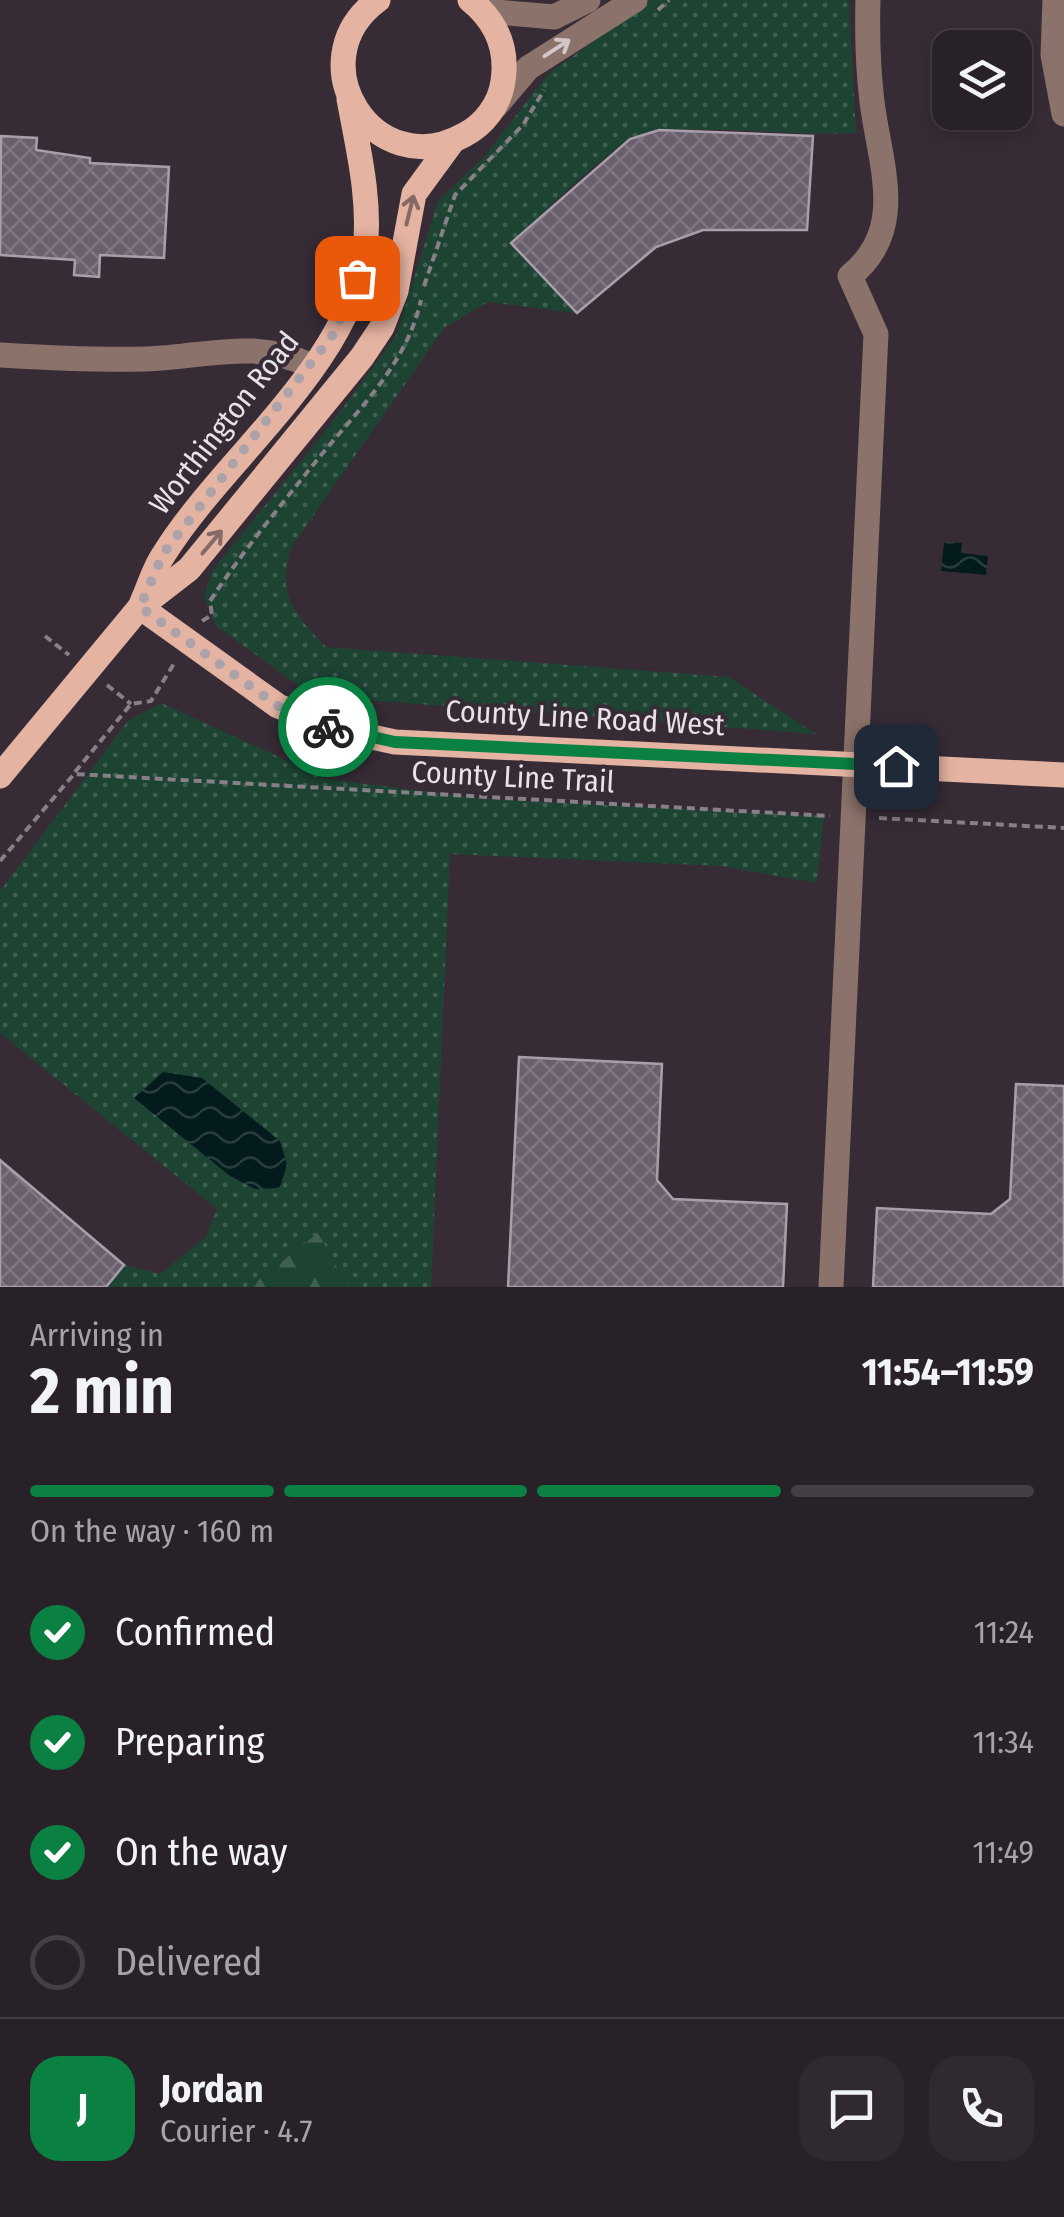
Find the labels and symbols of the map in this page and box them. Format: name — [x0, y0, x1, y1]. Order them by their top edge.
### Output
one-way arrow — [543, 38, 571, 59]
one-way arrow — [402, 195, 420, 227]
pin — [315, 236, 400, 321]
street label: Worthington Road — [142, 325, 306, 521]
one-way arrow — [200, 530, 223, 555]
courier — [278, 677, 378, 777]
street label: County Line Road West — [445, 693, 726, 743]
pin — [854, 724, 939, 809]
street label: County Line Trail — [411, 754, 616, 800]

